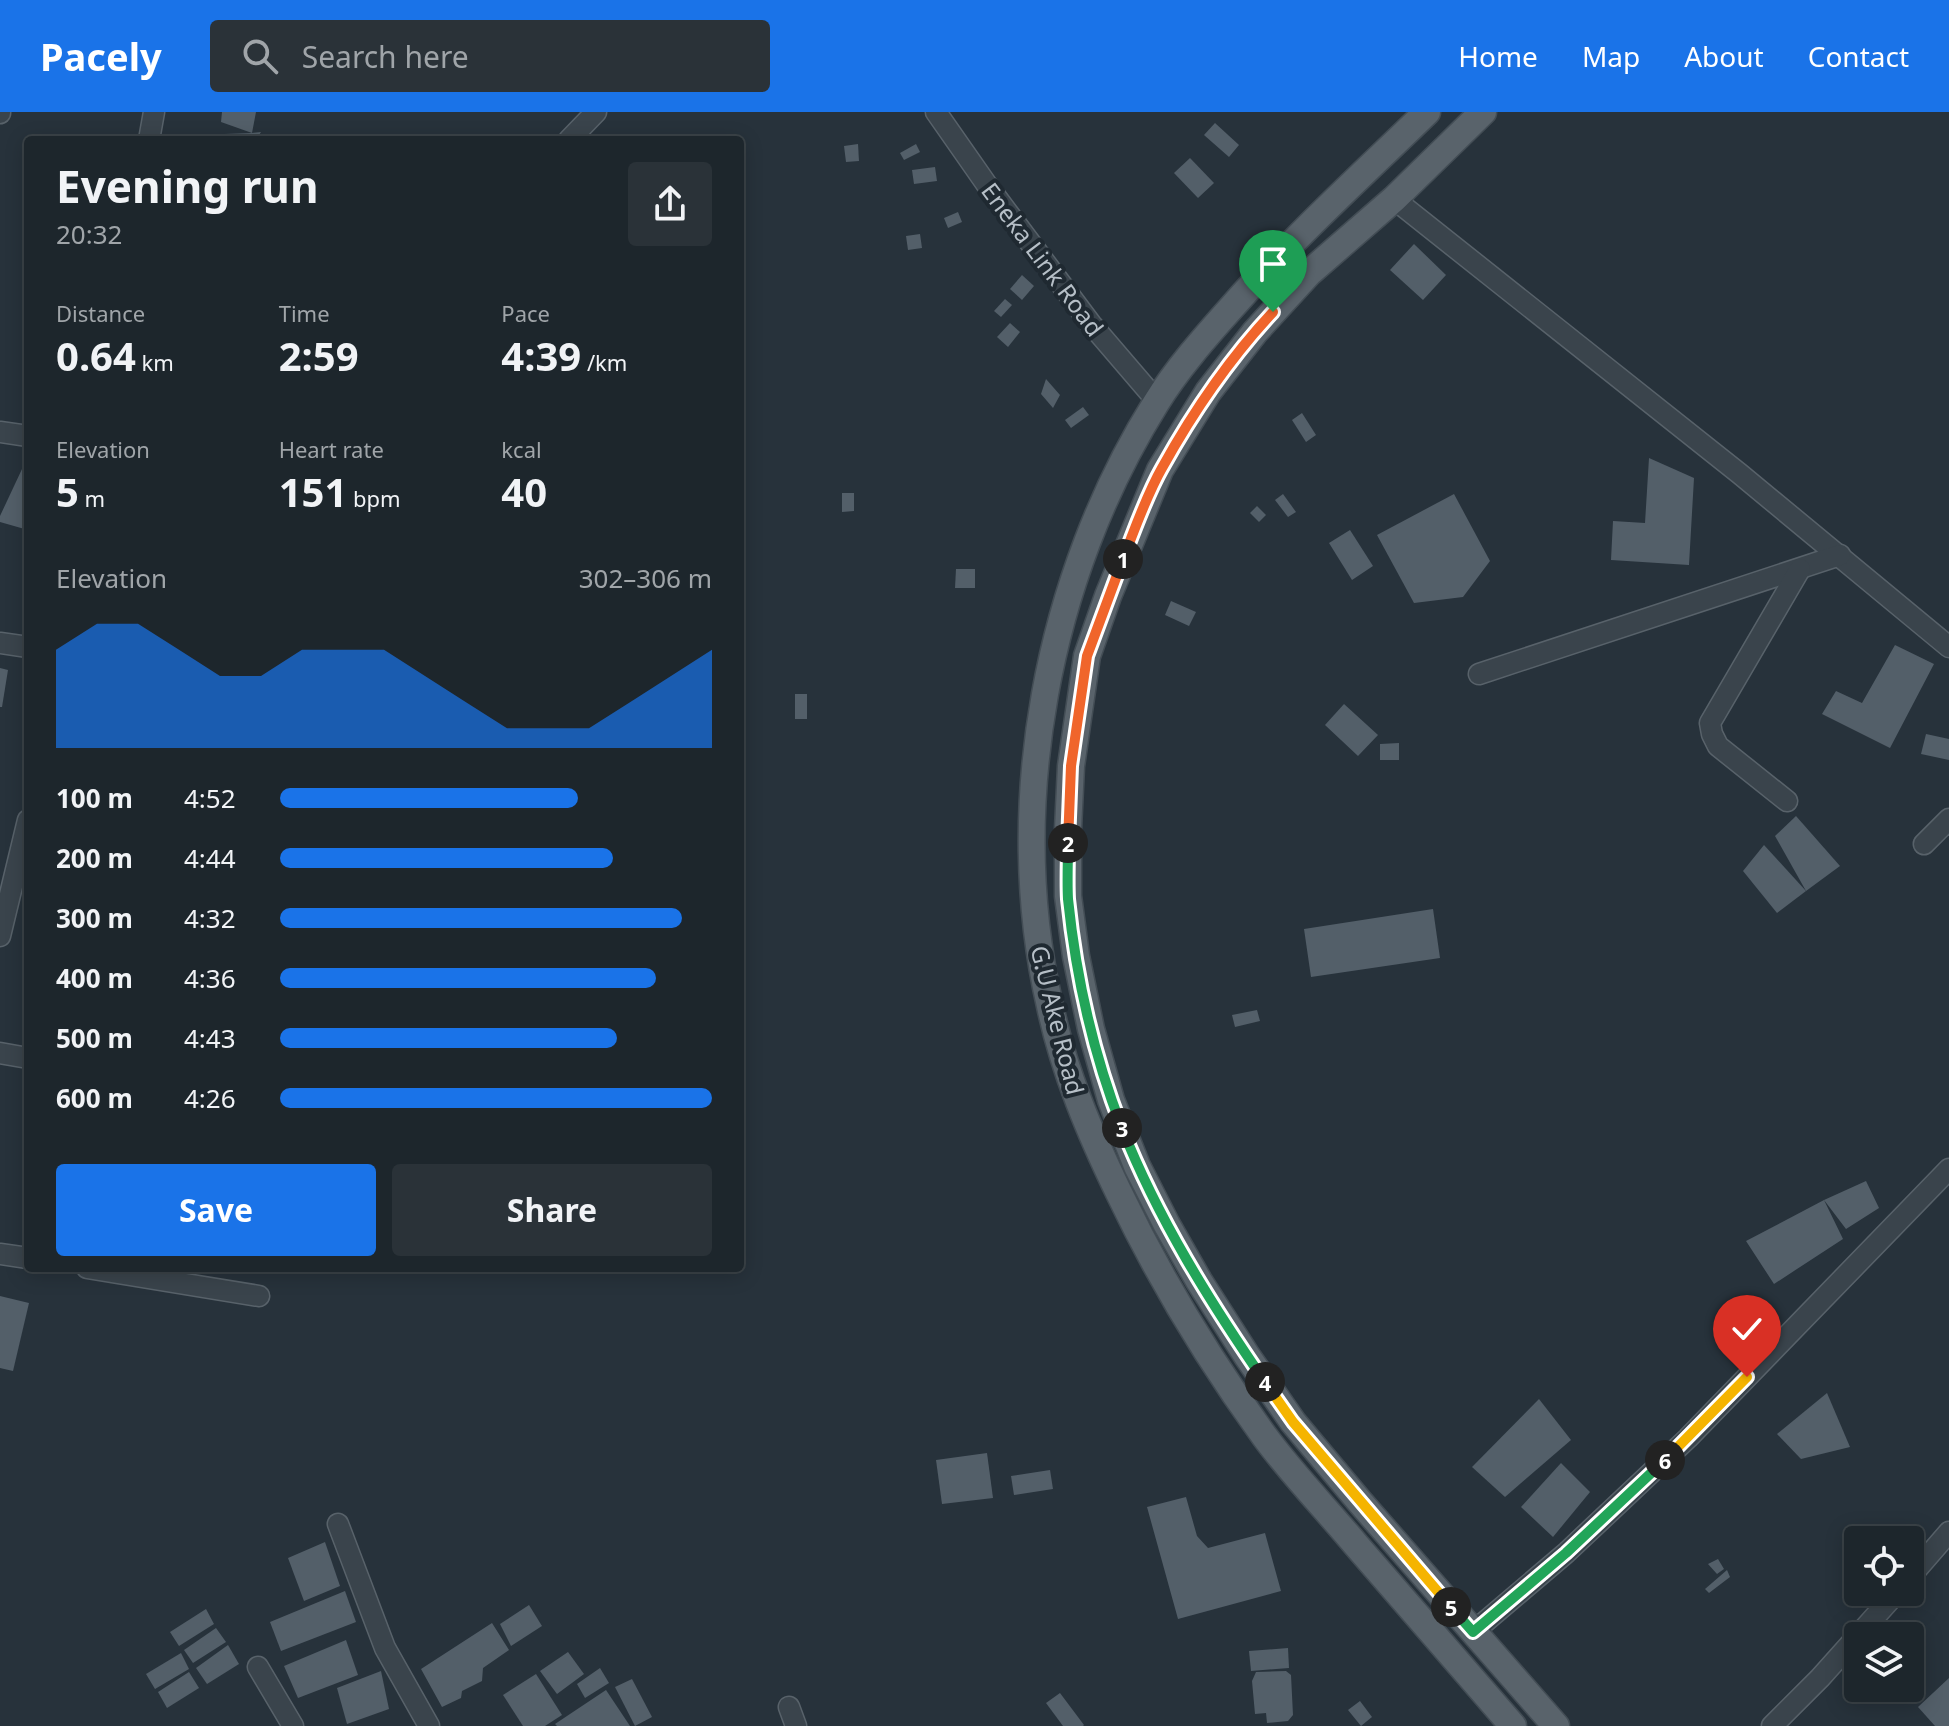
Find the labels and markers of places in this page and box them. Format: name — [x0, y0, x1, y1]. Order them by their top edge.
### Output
pin — [1239, 230, 1307, 312]
pin: 1 — [1103, 539, 1143, 579]
pin: 2 — [1048, 823, 1088, 863]
pin: 3 — [1102, 1108, 1142, 1148]
pin — [1713, 1295, 1781, 1377]
pin: 4 — [1245, 1362, 1285, 1402]
pin: 6 — [1645, 1440, 1685, 1480]
pin: 5 — [1431, 1587, 1471, 1627]

